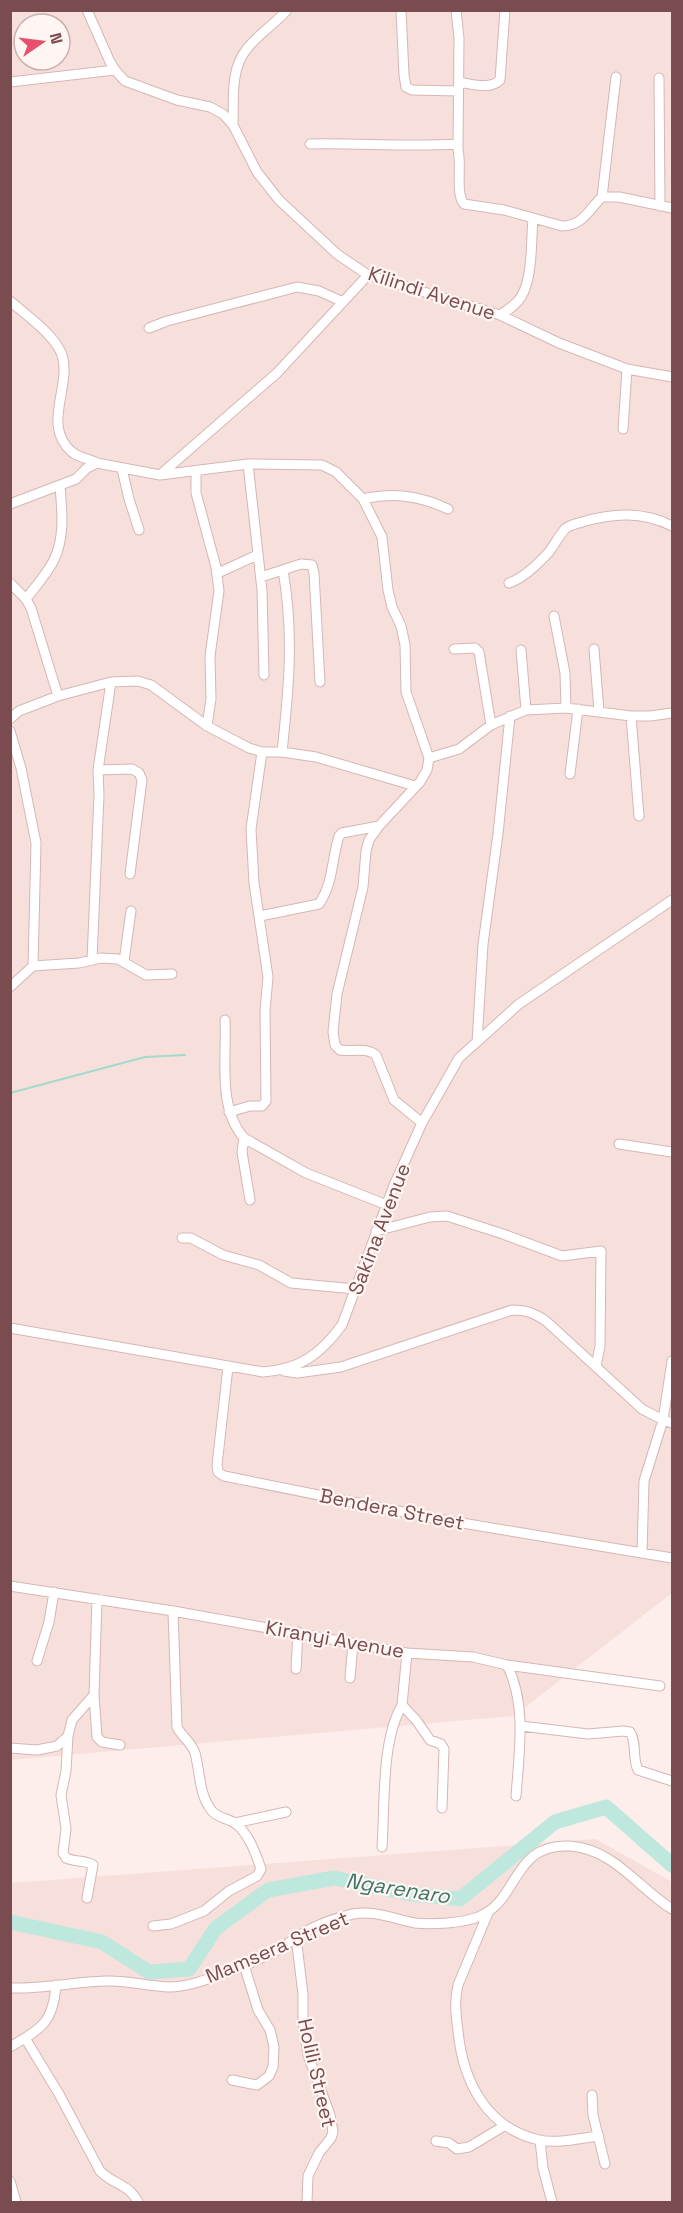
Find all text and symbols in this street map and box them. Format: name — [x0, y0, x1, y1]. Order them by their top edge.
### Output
north arrow — [12, 12, 72, 72]
text: N — [45, 31, 68, 46]
street label: Kilindi Avenue — [365, 260, 499, 326]
street label: Sakina Avenue — [342, 1160, 416, 1298]
street label: Bendera Street — [317, 1482, 467, 1536]
street label: Kiranyi Avenue — [264, 1614, 406, 1664]
water label: Ngarenaro — [344, 1866, 453, 1910]
street label: Mamsera Street — [201, 1905, 353, 1989]
street label: Holili Street — [292, 2016, 342, 2130]

